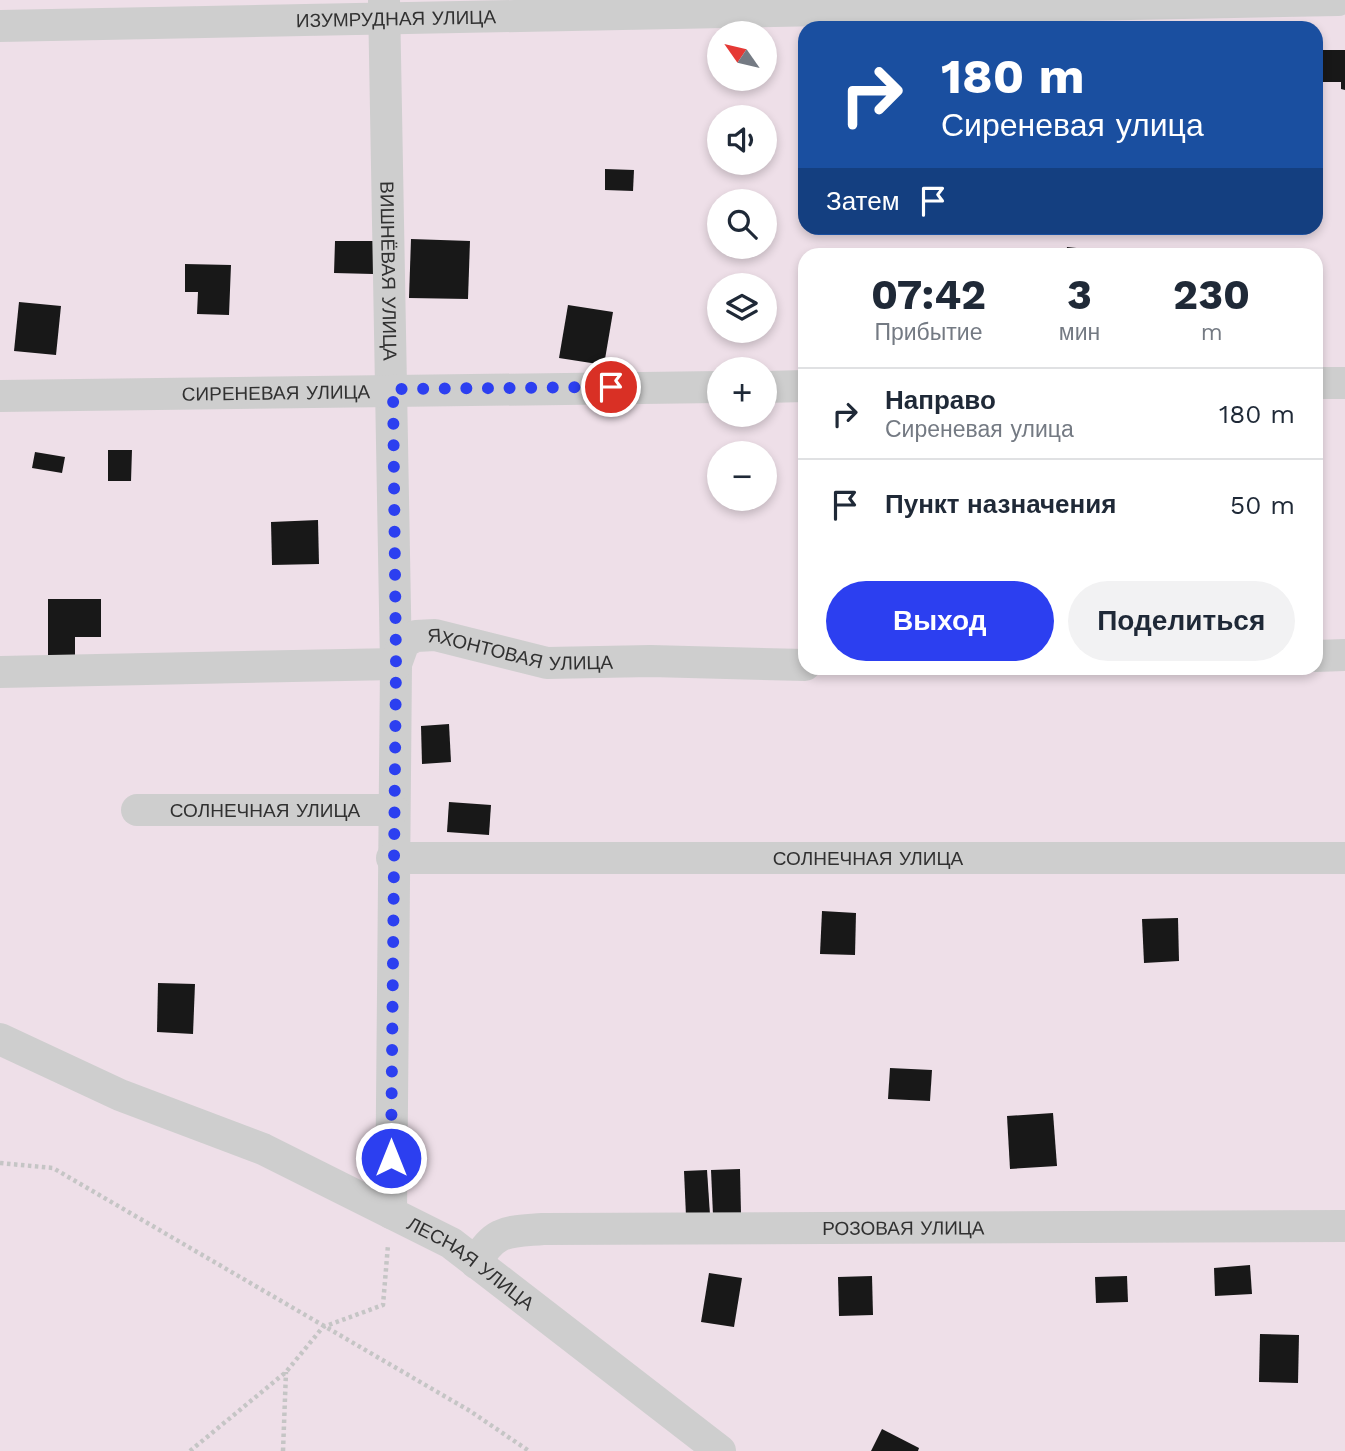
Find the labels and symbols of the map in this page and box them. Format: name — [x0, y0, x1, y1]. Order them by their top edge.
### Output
street label: ИЗУМРУДНАЯ УЛИЦА — [296, 5, 497, 32]
north arrow — [707, 21, 777, 91]
street label: ВИШНЁВАЯ УЛИЦА — [375, 181, 402, 361]
pin — [581, 357, 641, 417]
street label: СИРЕНЕВАЯ УЛИЦА — [182, 380, 371, 406]
street label: ЯХОНТОВАЯ УЛИЦА — [427, 624, 614, 675]
street label: СОЛНЕЧНАЯ УЛИЦА — [170, 799, 361, 822]
street label: СОЛНЕЧНАЯ УЛИЦА — [773, 847, 964, 870]
position arrow — [354, 1121, 428, 1195]
street label: ЛЕСНАЯ УЛИЦА — [403, 1212, 539, 1315]
street label: РОЗОВАЯ УЛИЦА — [822, 1216, 985, 1240]

